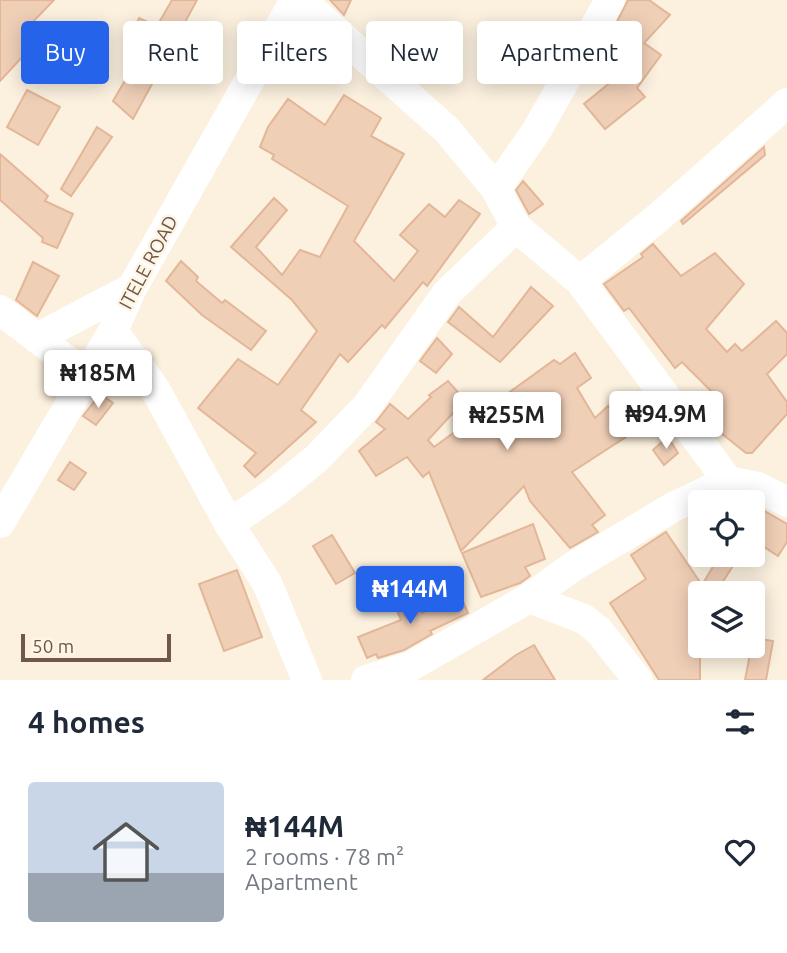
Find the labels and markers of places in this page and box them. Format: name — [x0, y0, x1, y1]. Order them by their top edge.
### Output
pin: ₦185M — [49, 350, 147, 410]
pin: ₦255M — [458, 392, 556, 452]
pin: ₦94.9M — [609, 392, 723, 451]
pin: ₦144M — [361, 566, 459, 626]

